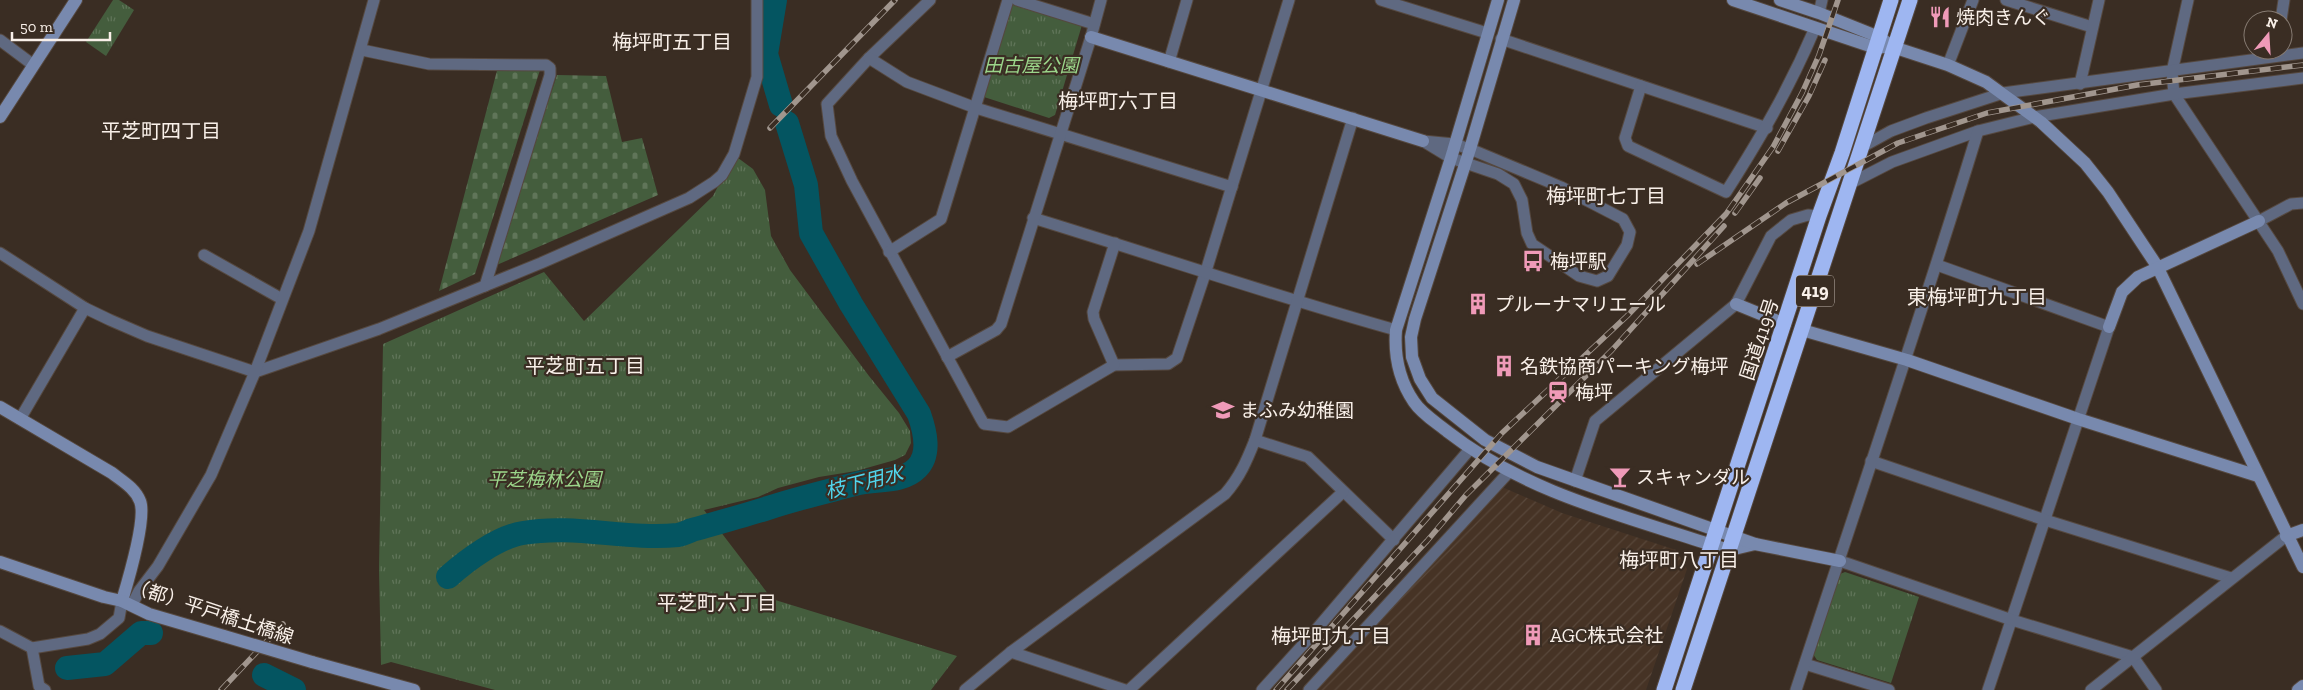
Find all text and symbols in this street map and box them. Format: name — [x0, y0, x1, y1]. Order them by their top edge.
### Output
restaurant icon: 焼肉きんぐ — [1927, 4, 1953, 30]
place label: 焼肉きんぐ — [1956, 6, 2051, 29]
scale bar — [12, 10, 110, 42]
north arrow — [2243, 10, 2293, 60]
text: N — [2264, 13, 2280, 33]
text: 50 m — [20, 18, 53, 36]
district label: 梅坪町五丁目 — [612, 30, 732, 54]
park label: 田古屋公園 — [983, 54, 1081, 77]
district label: 梅坪町六丁目 — [1058, 89, 1178, 113]
district label: 平芝町四丁目 — [101, 119, 221, 143]
district label: 梅坪町七丁目 — [1546, 184, 1666, 208]
bus stop icon: 梅坪駅 — [1520, 248, 1546, 274]
place label: 梅坪駅 — [1550, 250, 1607, 273]
road number: 419 — [1796, 276, 1834, 306]
district label: 東梅坪町九丁目 — [1907, 285, 2047, 309]
building icon: プルーナマリエール — [1465, 291, 1491, 317]
place label: プルーナマリエール — [1495, 293, 1666, 316]
street label: 国道419号 — [1735, 295, 1783, 383]
building icon: 名鉄協商パーキング梅坪 — [1491, 353, 1517, 379]
district label: 平芝町五丁目 — [525, 354, 645, 378]
place label: 名鉄協商パーキング梅坪 — [1520, 355, 1728, 378]
station icon: 梅坪 — [1545, 379, 1571, 405]
place label: 梅坪 — [1575, 381, 1613, 404]
school or university icon: まふみ幼稚園 — [1210, 397, 1236, 423]
place label: まふみ幼稚園 — [1240, 399, 1354, 422]
water label: 枝下用水 — [822, 460, 908, 503]
bar icon: スキャンダル — [1607, 464, 1633, 490]
place label: スキャンダル — [1636, 466, 1750, 489]
park label: 平芝梅林公園 — [487, 468, 604, 491]
district label: 梅坪町八丁目 — [1619, 548, 1739, 572]
street label: （都）平戸橋土橋線 — [127, 574, 297, 649]
district label: 平芝町六丁目 — [657, 591, 777, 615]
building icon: AGC株式会社 — [1520, 622, 1546, 648]
district label: 梅坪町九丁目 — [1271, 624, 1391, 648]
place label: AGC株式会社 — [1550, 624, 1663, 647]

